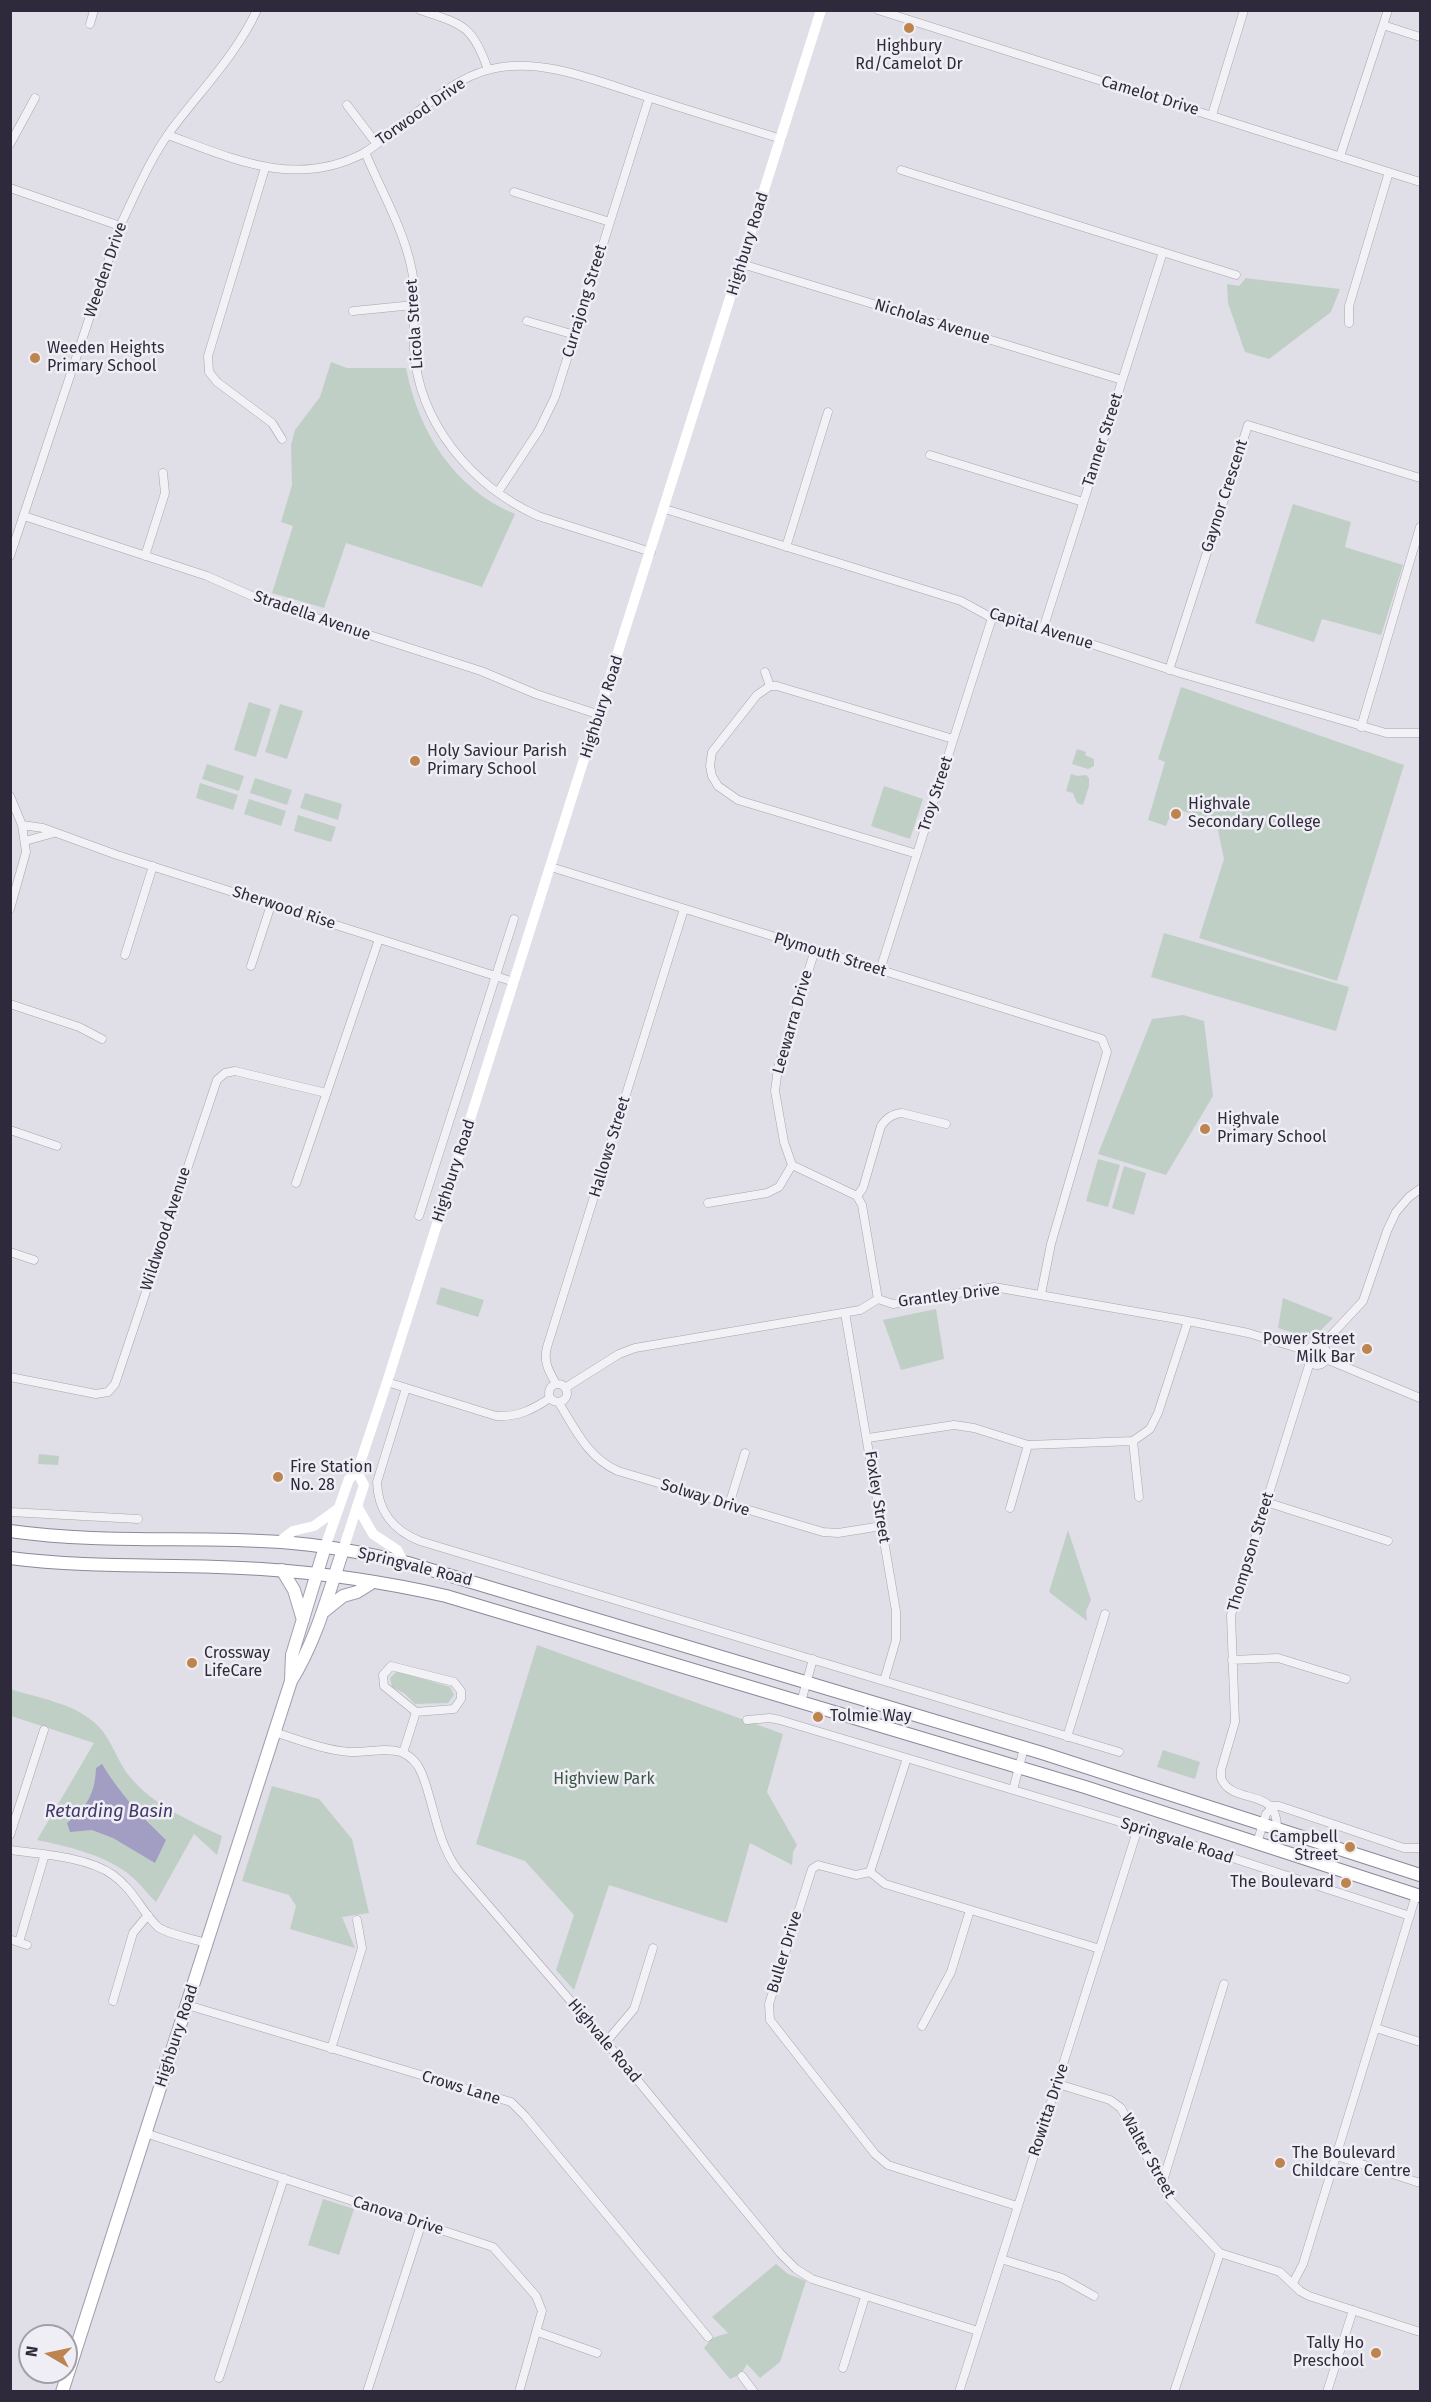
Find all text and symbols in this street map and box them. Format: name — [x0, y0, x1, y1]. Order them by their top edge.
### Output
marker: Highbury Rd/Camelot Dr — [902, 21, 916, 35]
place label: Highbury Rd/Camelot Dr — [855, 37, 963, 75]
street label: Camelot Drive — [1099, 72, 1201, 120]
street label: Torwood Drive — [373, 74, 469, 150]
street label: Highbury Road — [723, 190, 773, 298]
street label: Weeden Drive — [81, 220, 131, 320]
street label: Currajong Street — [559, 242, 611, 360]
street label: Licola Street — [402, 278, 428, 370]
street label: Nicholas Avenue — [872, 295, 992, 349]
place label: Weeden Heights Primary School — [47, 339, 164, 377]
marker: Weeden Heights Primary School — [28, 351, 42, 365]
street label: Tanner Street — [1079, 391, 1127, 489]
street label: Gaynor Crescent — [1198, 437, 1252, 555]
street label: Stradella Avenue — [251, 587, 373, 645]
street label: Capital Avenue — [987, 604, 1095, 654]
street label: Highbury Road — [576, 653, 628, 761]
place label: Holy Saviour Parish Primary School — [427, 742, 567, 780]
marker: Holy Saviour Parish Primary School — [408, 754, 422, 768]
street label: Troy Street — [915, 754, 957, 834]
place label: Highvale Secondary College — [1188, 795, 1321, 833]
marker: Highvale Secondary College — [1169, 807, 1183, 821]
street label: Sherwood Rise — [230, 882, 338, 934]
street label: Plymouth Street — [771, 929, 889, 981]
street label: Leewarra Drive — [769, 968, 817, 1076]
street label: Hallows Street — [586, 1094, 634, 1200]
place label: Highvale Primary School — [1217, 1110, 1326, 1148]
street label: Highbury Road — [428, 1117, 480, 1225]
marker: Highvale Primary School — [1198, 1122, 1212, 1136]
street label: Wildwood Avenue — [137, 1165, 195, 1293]
street label: Grantley Drive — [897, 1280, 1001, 1312]
place label: Power Street Milk Bar — [1263, 1330, 1355, 1368]
marker: Power Street Milk Bar — [1360, 1342, 1374, 1356]
street label: Foxley Street — [860, 1450, 894, 1544]
place label: Fire Station No. 28 — [290, 1458, 373, 1496]
marker: Fire Station No. 28 — [271, 1470, 285, 1484]
street label: Solway Drive — [658, 1475, 752, 1521]
street label: Thompson Street — [1224, 1490, 1278, 1614]
street label: Springvale Road — [356, 1544, 474, 1590]
place label: Crossway LifeCare — [204, 1644, 270, 1682]
marker: Crossway LifeCare — [185, 1656, 199, 1670]
place label: Tolmie Way — [830, 1707, 912, 1727]
marker: Tolmie Way — [811, 1710, 825, 1724]
park label: Highview Park — [553, 1770, 655, 1790]
water label: Retarding Basin — [45, 1801, 173, 1823]
street label: Springvale Road — [1118, 1814, 1236, 1868]
place label: Campbell Street — [1270, 1828, 1338, 1866]
marker: Campbell Street — [1343, 1840, 1357, 1854]
place label: The Boulevard — [1230, 1873, 1334, 1893]
marker: The Boulevard — [1339, 1876, 1353, 1890]
street label: Buller Drive — [763, 1909, 807, 1995]
street label: Highbury Road — [151, 1982, 203, 2090]
street label: Highvale Road — [563, 1995, 645, 2087]
street label: Rowitta Drive — [1025, 2061, 1073, 2159]
street label: Crows Lane — [419, 2067, 503, 2109]
street label: Walter Street — [1117, 2110, 1179, 2202]
place label: The Boulevard Childcare Centre — [1292, 2144, 1411, 2182]
marker: The Boulevard Childcare Centre — [1273, 2156, 1287, 2170]
street label: Canova Drive — [350, 2192, 446, 2240]
north arrow — [18, 2324, 78, 2384]
place label: Tally Ho Preschool — [1293, 2334, 1364, 2372]
text: N — [21, 2345, 42, 2358]
marker: Tally Ho Preschool — [1369, 2346, 1383, 2360]

